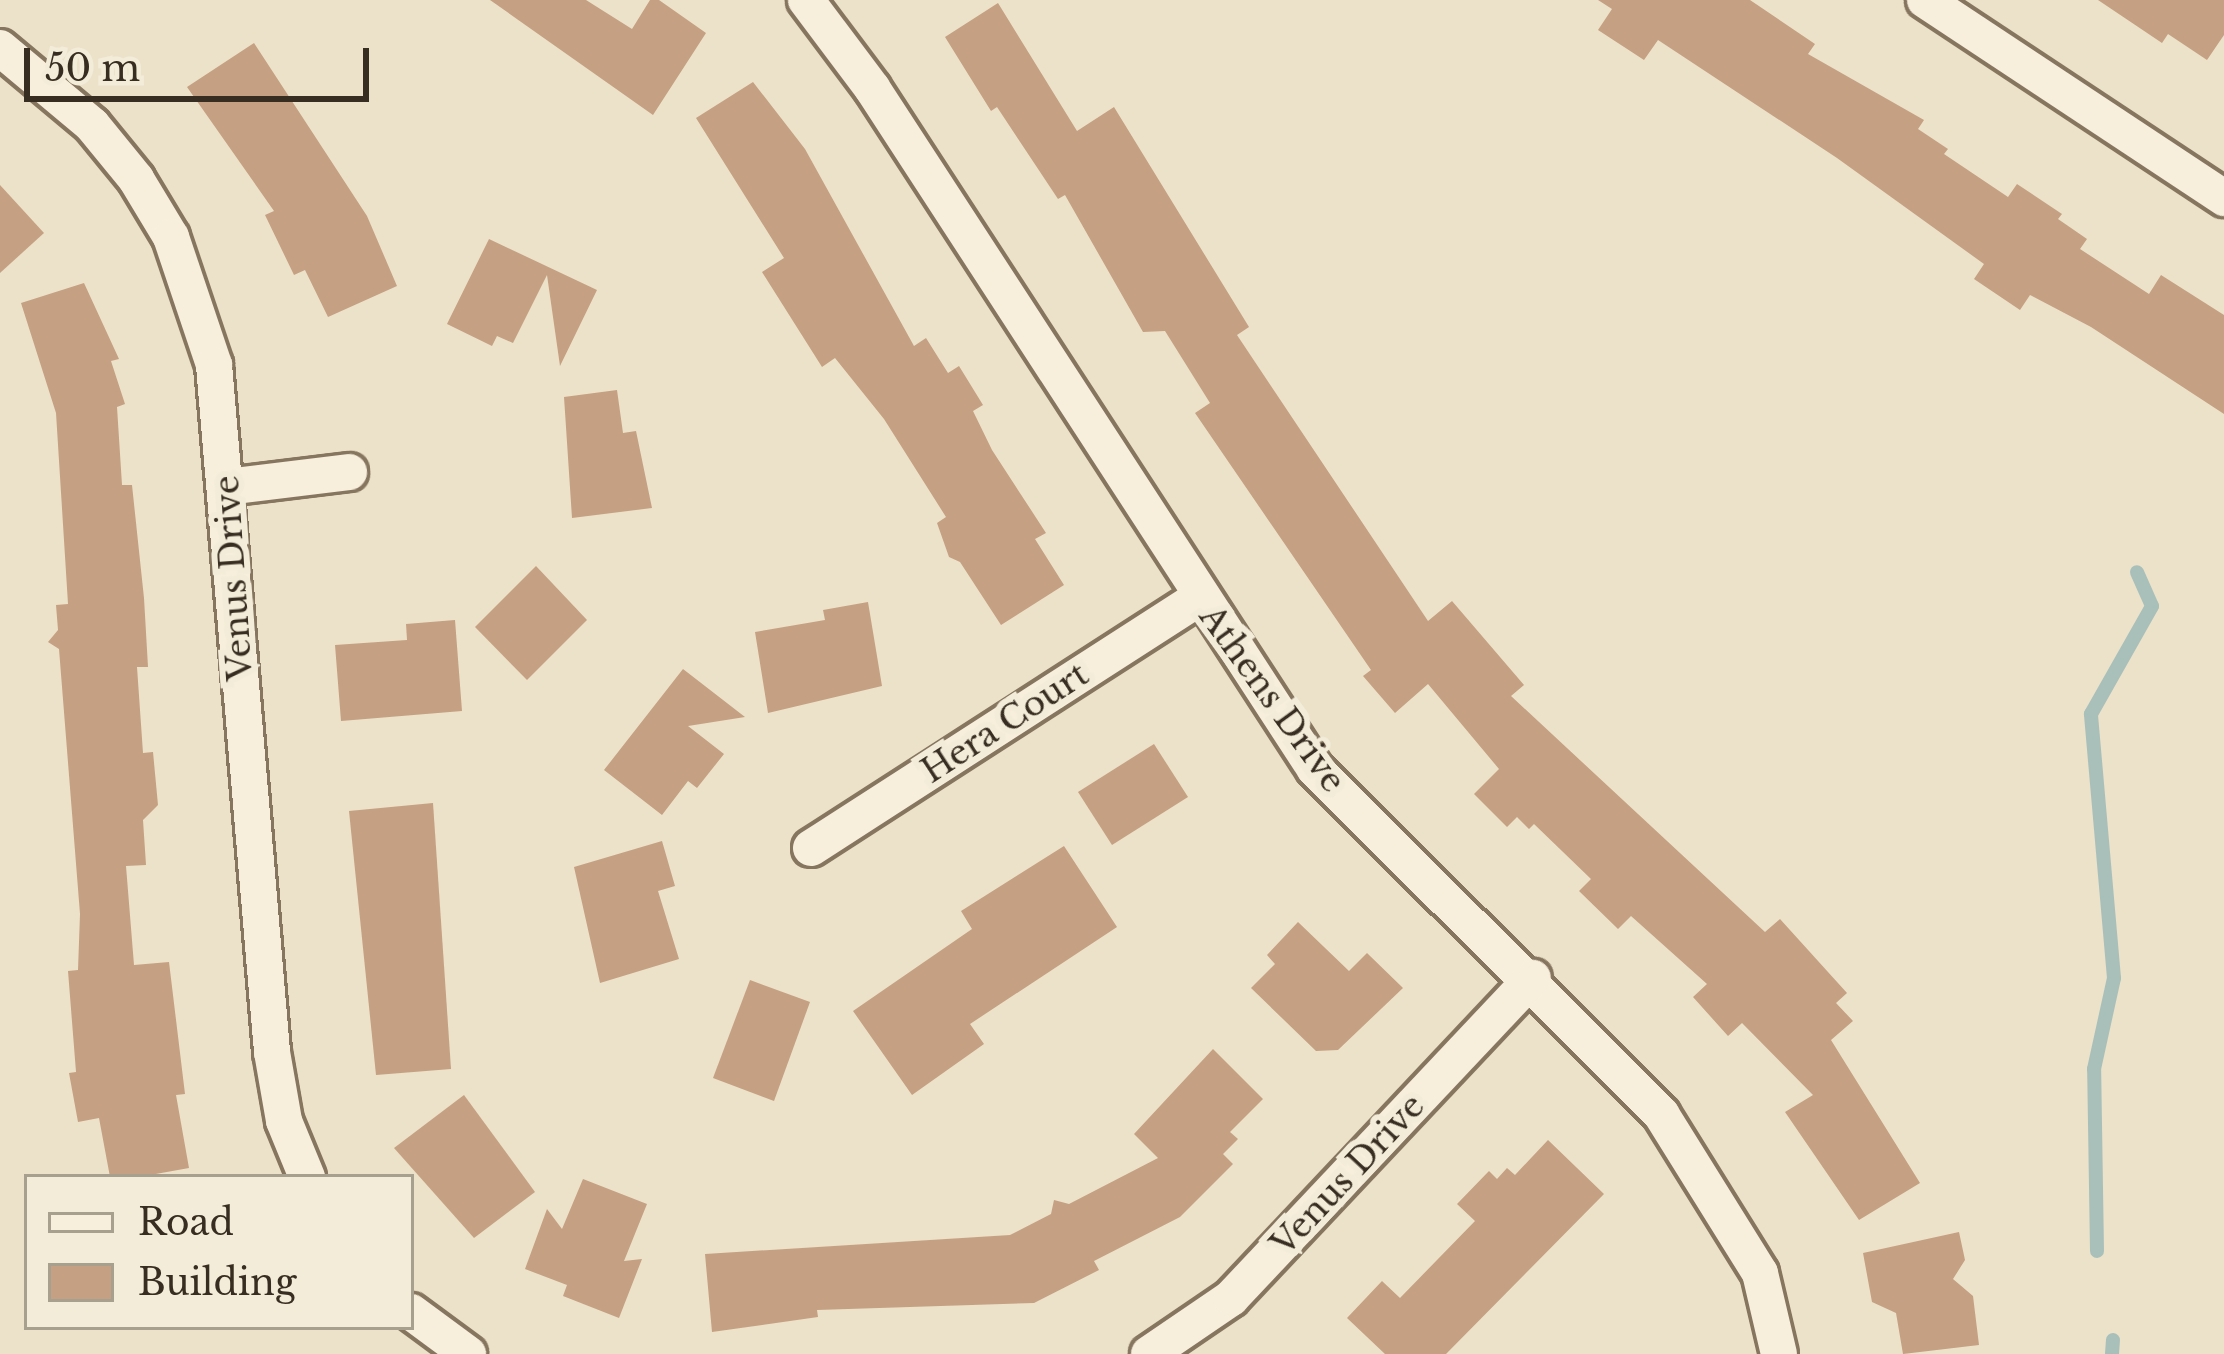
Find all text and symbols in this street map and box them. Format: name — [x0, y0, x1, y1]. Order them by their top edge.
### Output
scale bar — [30, 24, 375, 98]
text: 50 m — [45, 46, 140, 91]
street label: Venus Drive — [207, 474, 261, 682]
street label: Athens Drive — [1191, 598, 1353, 800]
street label: Hera Court — [914, 655, 1096, 791]
street label: Venus Drive — [1263, 1086, 1433, 1264]
legend — [24, 1174, 414, 1330]
text: Road — [138, 1200, 234, 1245]
text: Building — [138, 1260, 296, 1305]

